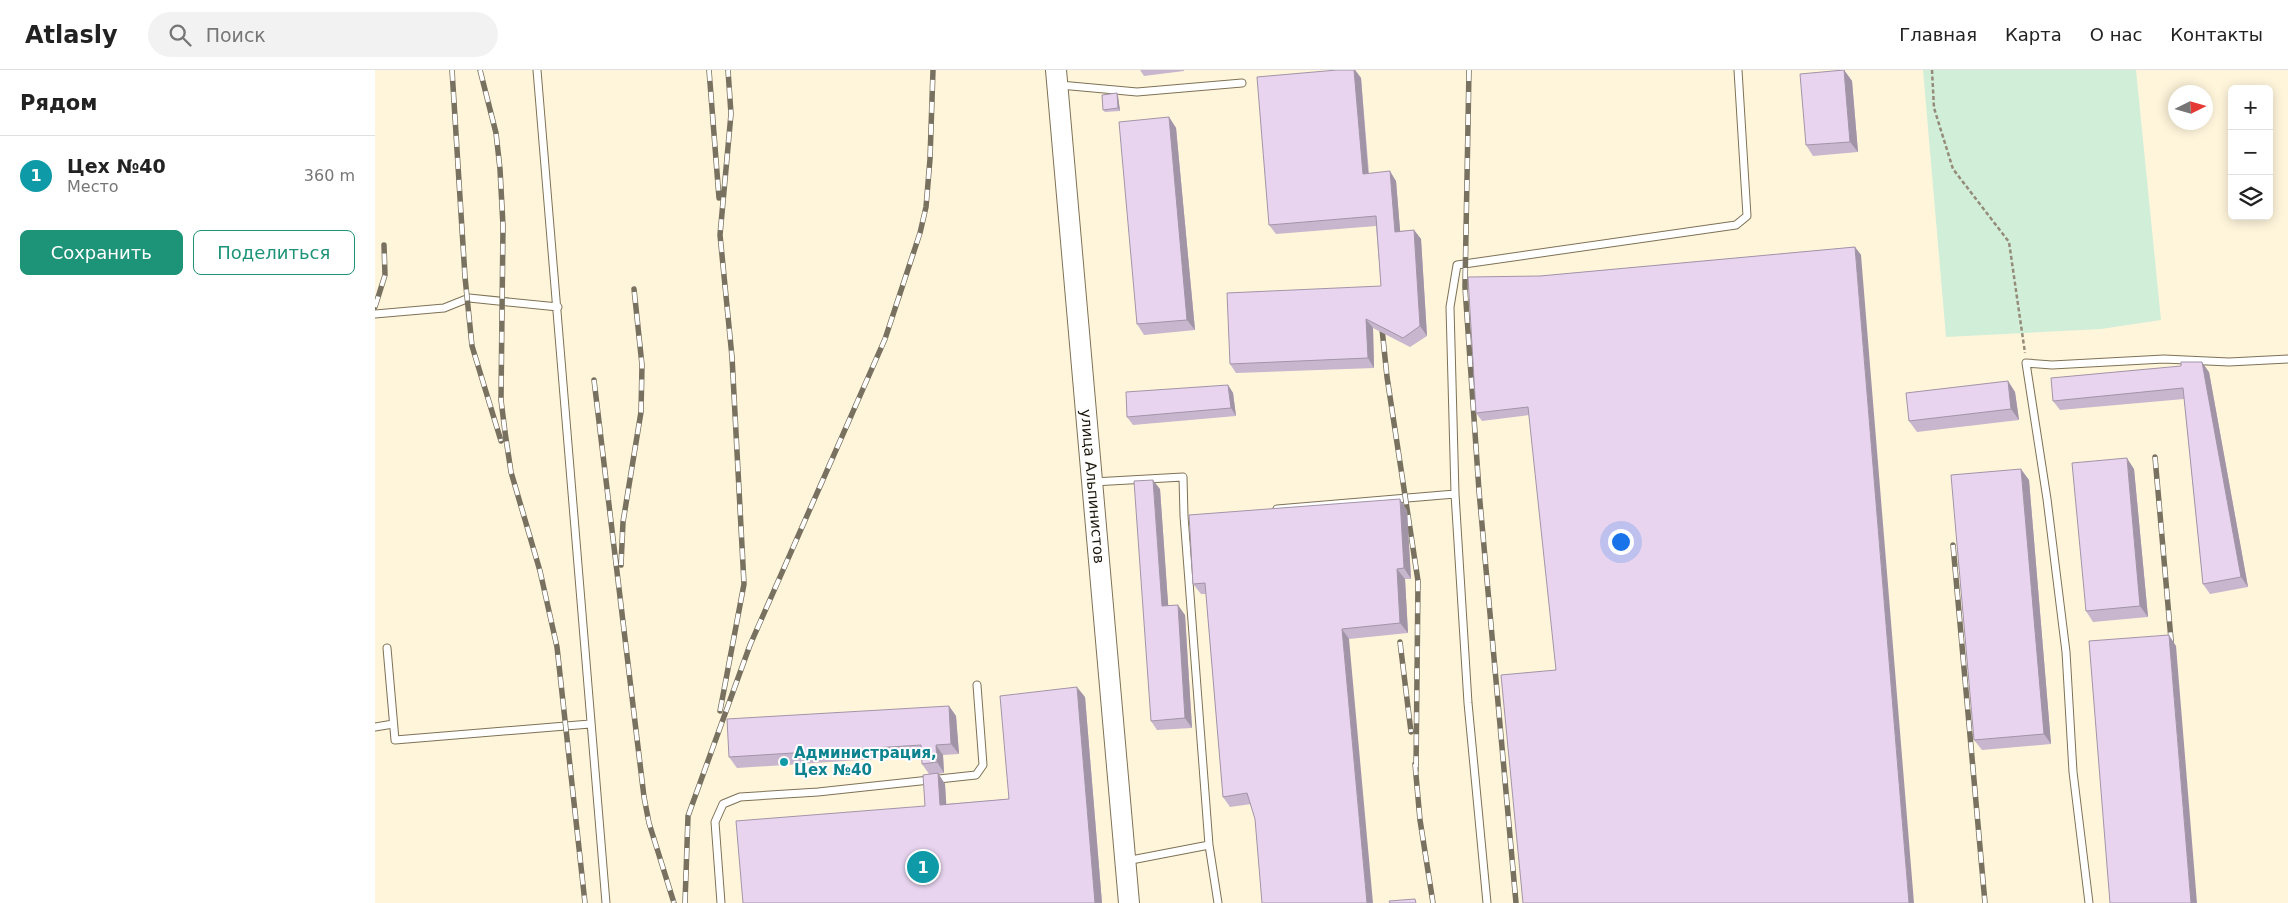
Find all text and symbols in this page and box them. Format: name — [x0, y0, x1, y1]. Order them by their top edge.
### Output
search box — [148, 12, 498, 57]
text: Atlasly — [25, 21, 118, 49]
icon: search — [166, 21, 194, 49]
text: Поиск — [206, 24, 266, 46]
text: Главная — [1899, 24, 1977, 45]
text: Карта — [2005, 24, 2062, 45]
text: О нас — [2090, 24, 2142, 45]
text: Контакты — [2170, 24, 2263, 45]
north arrow — [2168, 85, 2213, 130]
map controls — [2228, 85, 2273, 220]
button: + — [2228, 85, 2273, 130]
text: Рядом — [20, 91, 97, 115]
button: − — [2228, 130, 2273, 175]
text: Цех №40 — [67, 155, 166, 177]
text: 1 — [30, 166, 42, 185]
text: 360 m — [304, 166, 355, 185]
button: layers — [2228, 175, 2273, 220]
text: Место — [67, 177, 119, 196]
button: Сохранить — [20, 230, 183, 275]
button: Поделиться — [193, 230, 355, 275]
street label: улица Альпинистов — [1077, 408, 1108, 565]
your location — [1608, 529, 1634, 555]
place label: Администрация, Цех №40 — [794, 744, 937, 779]
marker: Администрация, Цех №40 — [778, 756, 790, 768]
pin: 1 — [907, 848, 939, 886]

